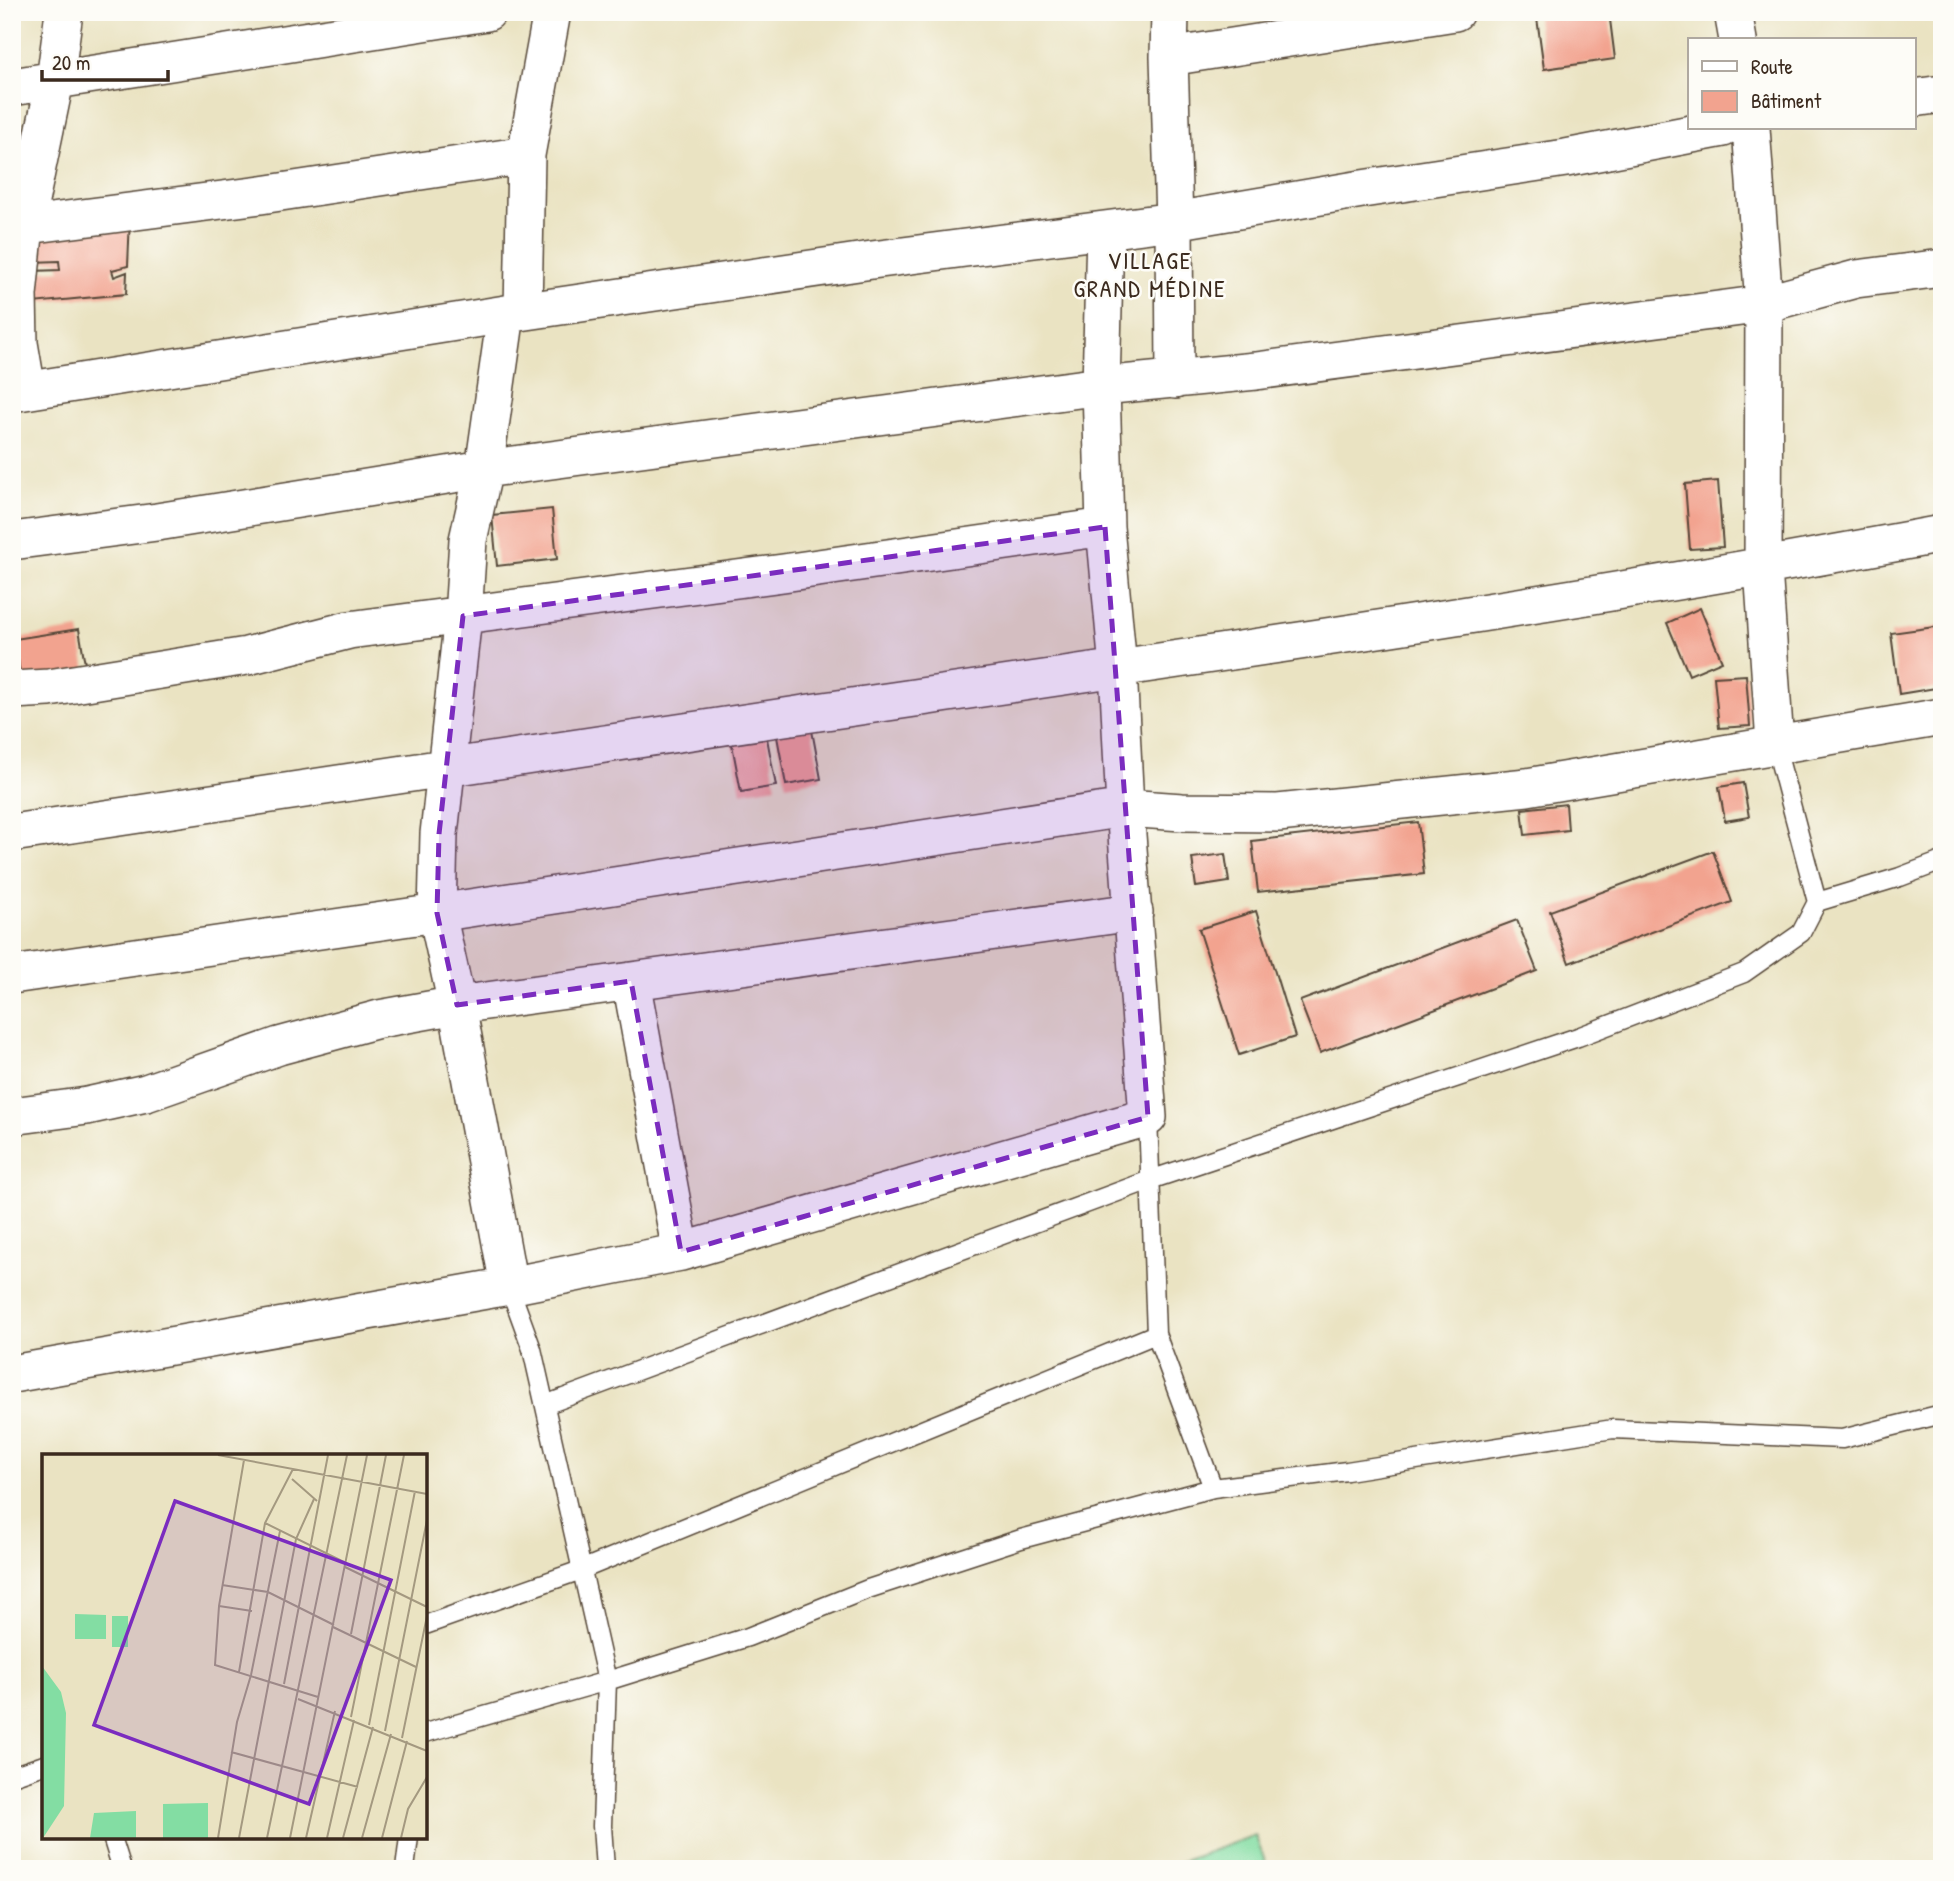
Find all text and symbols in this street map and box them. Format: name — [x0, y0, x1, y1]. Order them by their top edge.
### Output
scale bar — [42, 38, 168, 82]
legend — [1688, 38, 1916, 130]
text: 20 m — [52, 48, 90, 77]
text: Route — [1751, 52, 1793, 81]
text: Bâtiment — [1751, 86, 1822, 115]
district label: VILLAGE GRAND MÉDINE — [1073, 244, 1227, 304]
inset map — [42, 1454, 427, 1839]

